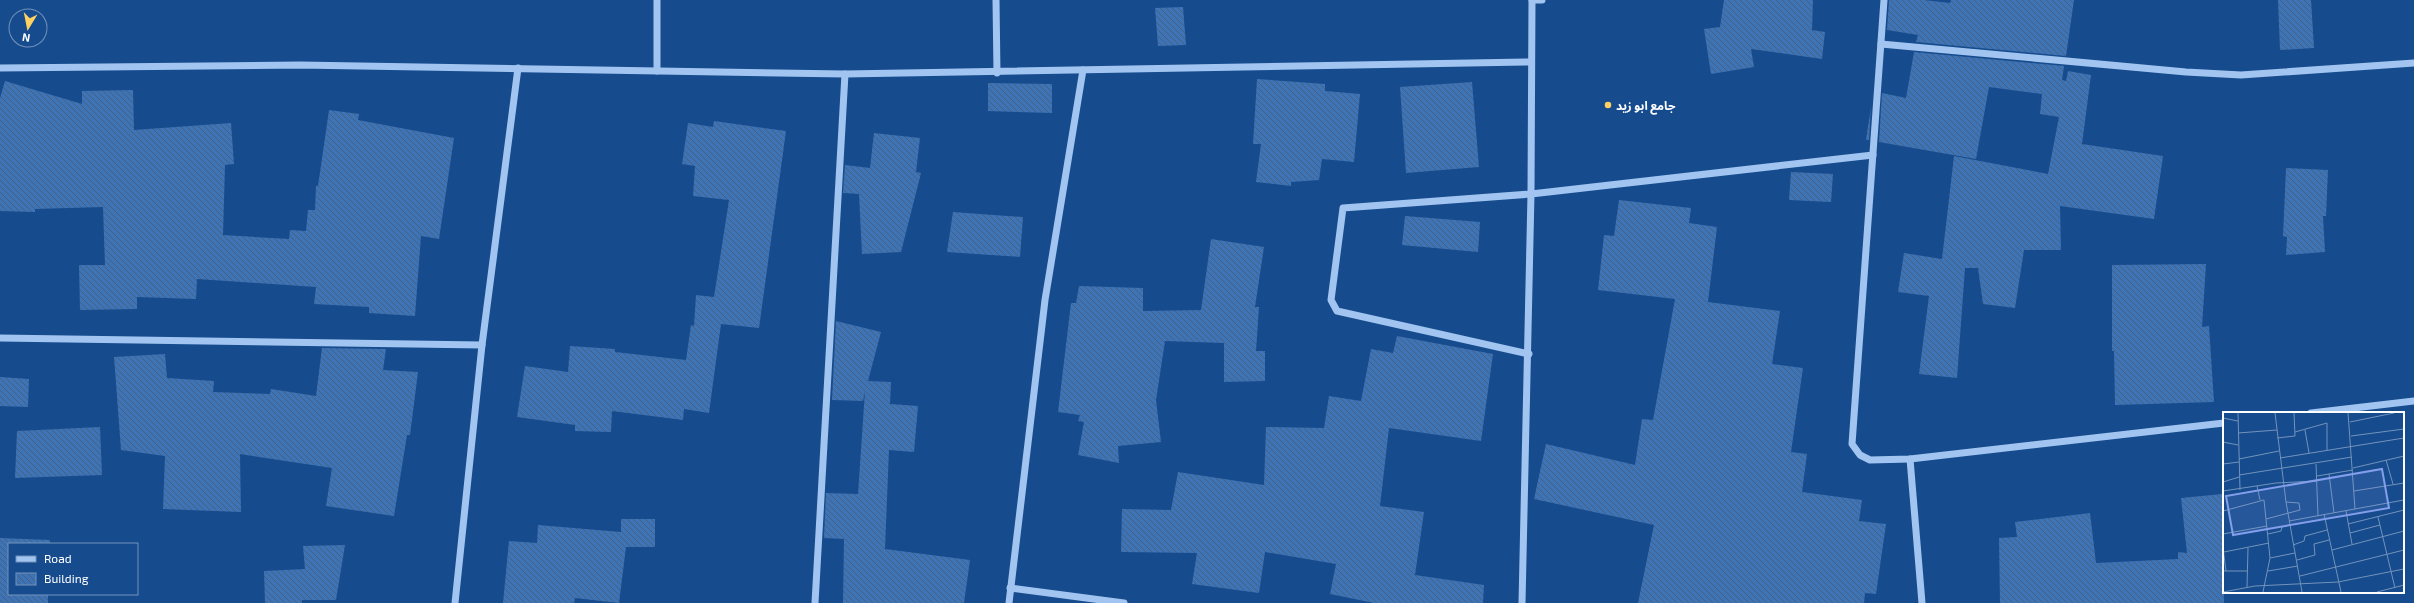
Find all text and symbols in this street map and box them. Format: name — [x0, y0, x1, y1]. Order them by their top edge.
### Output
north arrow — [8, 8, 48, 48]
text: N — [21, 31, 31, 45]
place label: جامع ابو زيد — [1616, 98, 1676, 115]
marker: جامع ابو زيد — [1603, 100, 1613, 110]
inset map — [2223, 412, 2404, 593]
legend — [8, 543, 138, 595]
text: Road — [44, 551, 72, 565]
text: Building — [44, 571, 89, 585]

